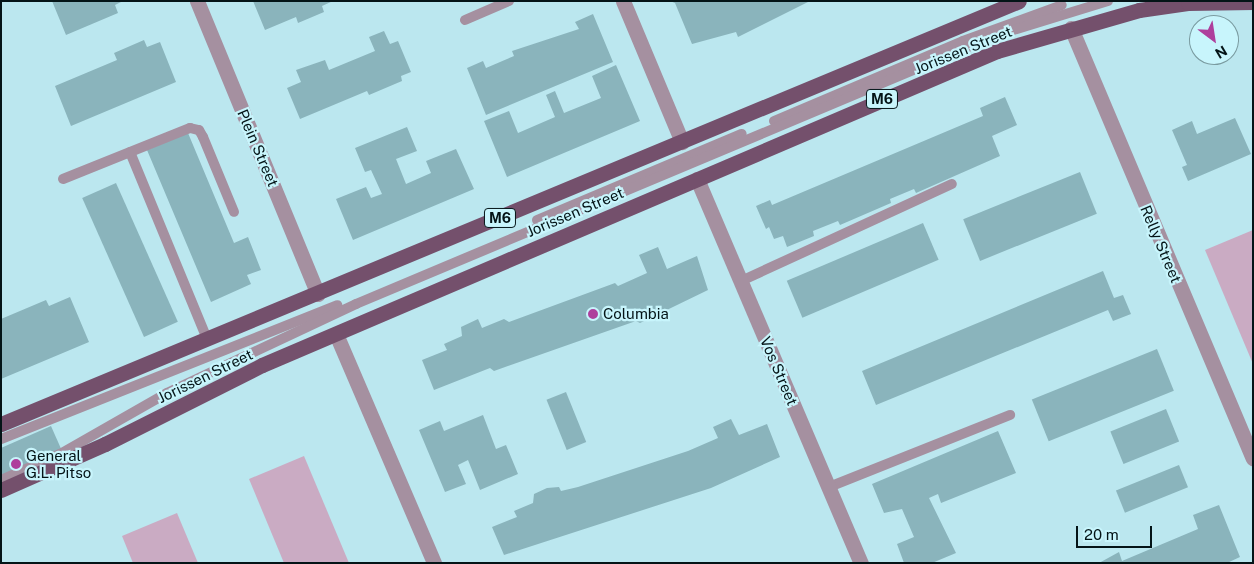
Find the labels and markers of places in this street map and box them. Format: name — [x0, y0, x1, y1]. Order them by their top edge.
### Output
place label: Columbia — [603, 305, 669, 323]
marker: Columbia — [587, 308, 599, 320]
place label: General G.L. Pitso — [26, 446, 91, 481]
marker: General G.L. Pitso — [10, 458, 22, 470]

